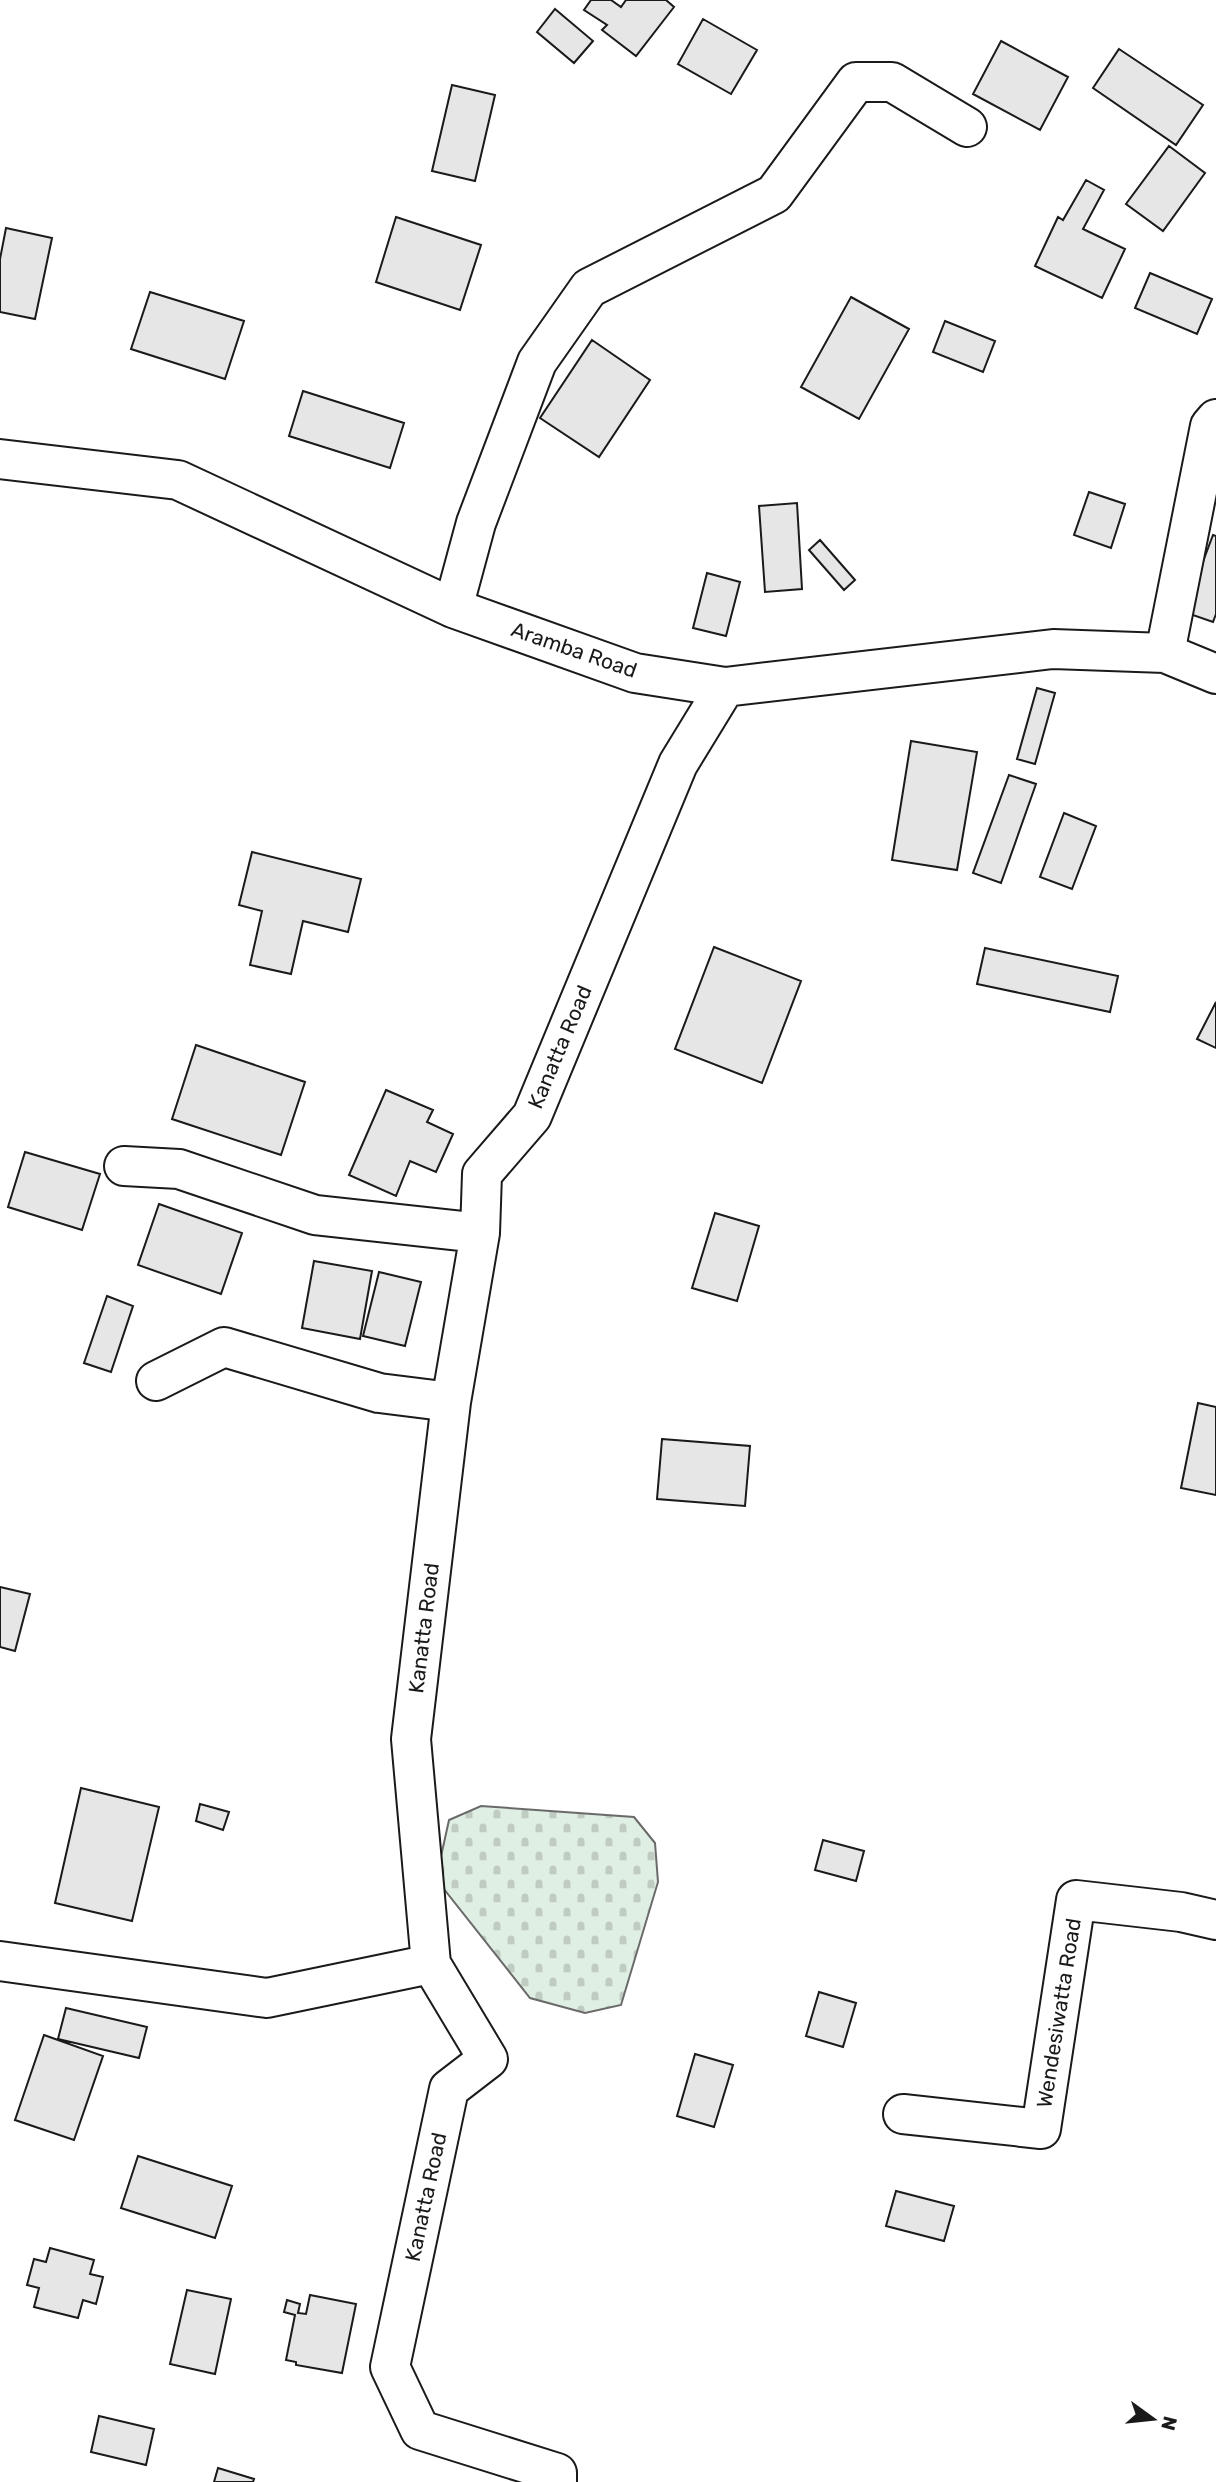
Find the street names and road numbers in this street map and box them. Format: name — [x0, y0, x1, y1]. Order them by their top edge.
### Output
street label: Aramba Road — [508, 616, 640, 683]
street label: Kanatta Road — [522, 982, 597, 1112]
street label: Kanatta Road — [403, 1561, 444, 1695]
street label: Wendesiwatta Road — [1031, 1916, 1086, 2110]
street label: Kanatta Road — [400, 2130, 451, 2264]

